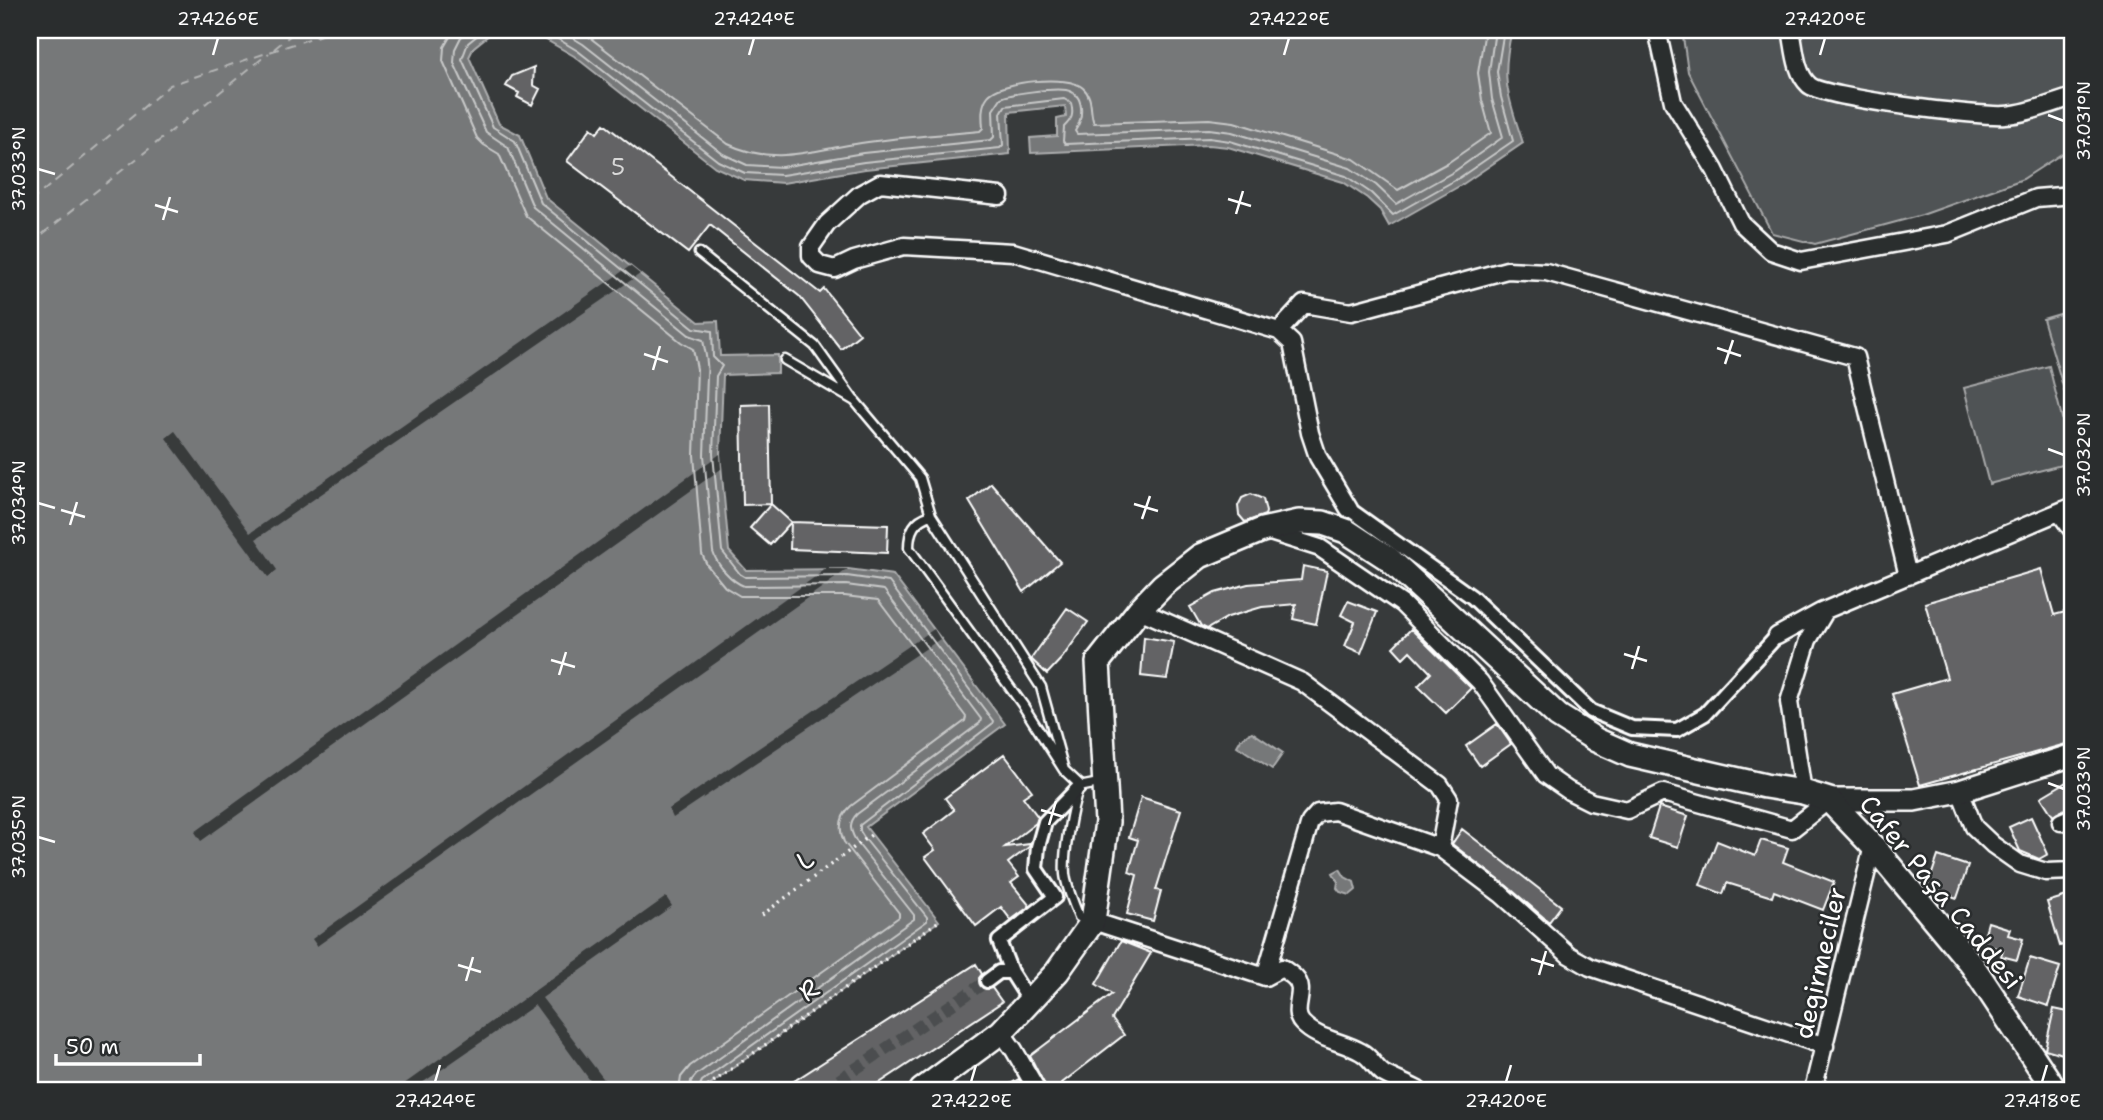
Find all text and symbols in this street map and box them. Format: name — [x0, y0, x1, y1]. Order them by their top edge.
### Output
text: 27.426°E — [177, 7, 259, 31]
text: 27.424°E — [713, 7, 795, 31]
text: 27.422°E — [1248, 7, 1330, 31]
text: 27.420°E — [1784, 7, 1866, 31]
text: 37.031°N — [2072, 81, 2096, 161]
text: 37.033°N — [7, 126, 31, 212]
house number: 5 — [611, 152, 625, 182]
text: 37.032°N — [2072, 413, 2096, 497]
text: 37.034°N — [7, 460, 31, 546]
text: 37.033°N — [2072, 746, 2096, 832]
street label: Cafer Paşa Caddesi — [1852, 787, 2031, 996]
text: 37.035°N — [7, 795, 31, 879]
street label: L — [789, 841, 821, 878]
street label: degirmeciler — [1785, 883, 1854, 1042]
street label: R — [791, 970, 826, 1009]
scale bar — [56, 1022, 200, 1066]
text: 50 m — [66, 1033, 119, 1061]
text: 27.424°E — [394, 1089, 476, 1113]
text: 27.422°E — [930, 1089, 1012, 1113]
text: 27.420°E — [1465, 1089, 1547, 1113]
text: 27.418°E — [2003, 1089, 2081, 1113]

